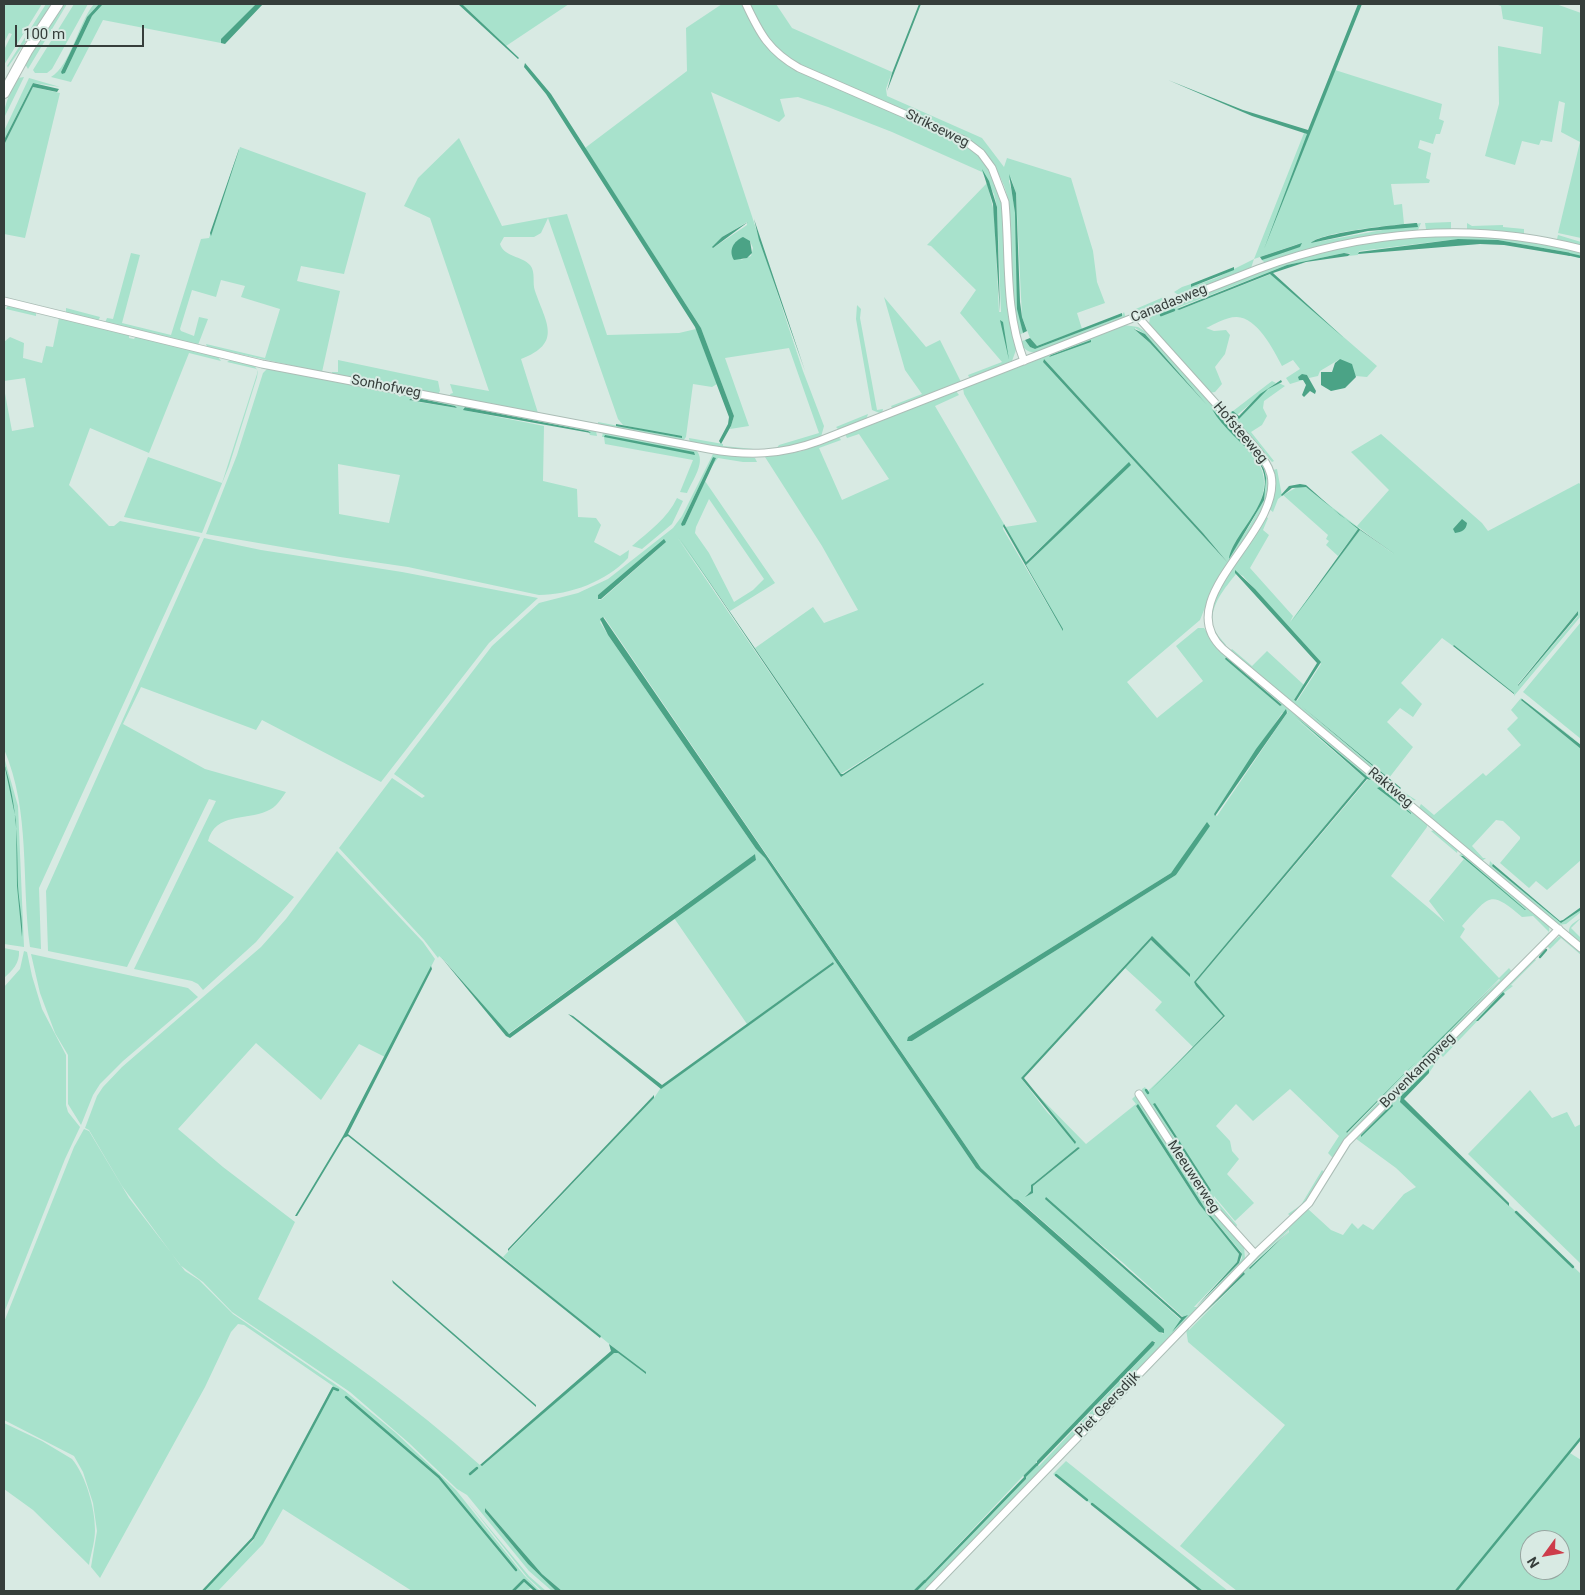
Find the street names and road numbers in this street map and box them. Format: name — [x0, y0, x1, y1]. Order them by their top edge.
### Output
street label: Strikseweg — [902, 106, 972, 152]
street label: Canadasweg — [1128, 281, 1210, 327]
street label: Sonhofweg — [350, 372, 422, 402]
street label: Hofsteeweg — [1209, 399, 1271, 467]
street label: Raktweg — [1364, 764, 1416, 812]
street label: Bovenkampweg — [1377, 1030, 1459, 1112]
street label: Meeuwerweg — [1163, 1137, 1223, 1217]
street label: Piet Geersdijk — [1072, 1368, 1144, 1442]

